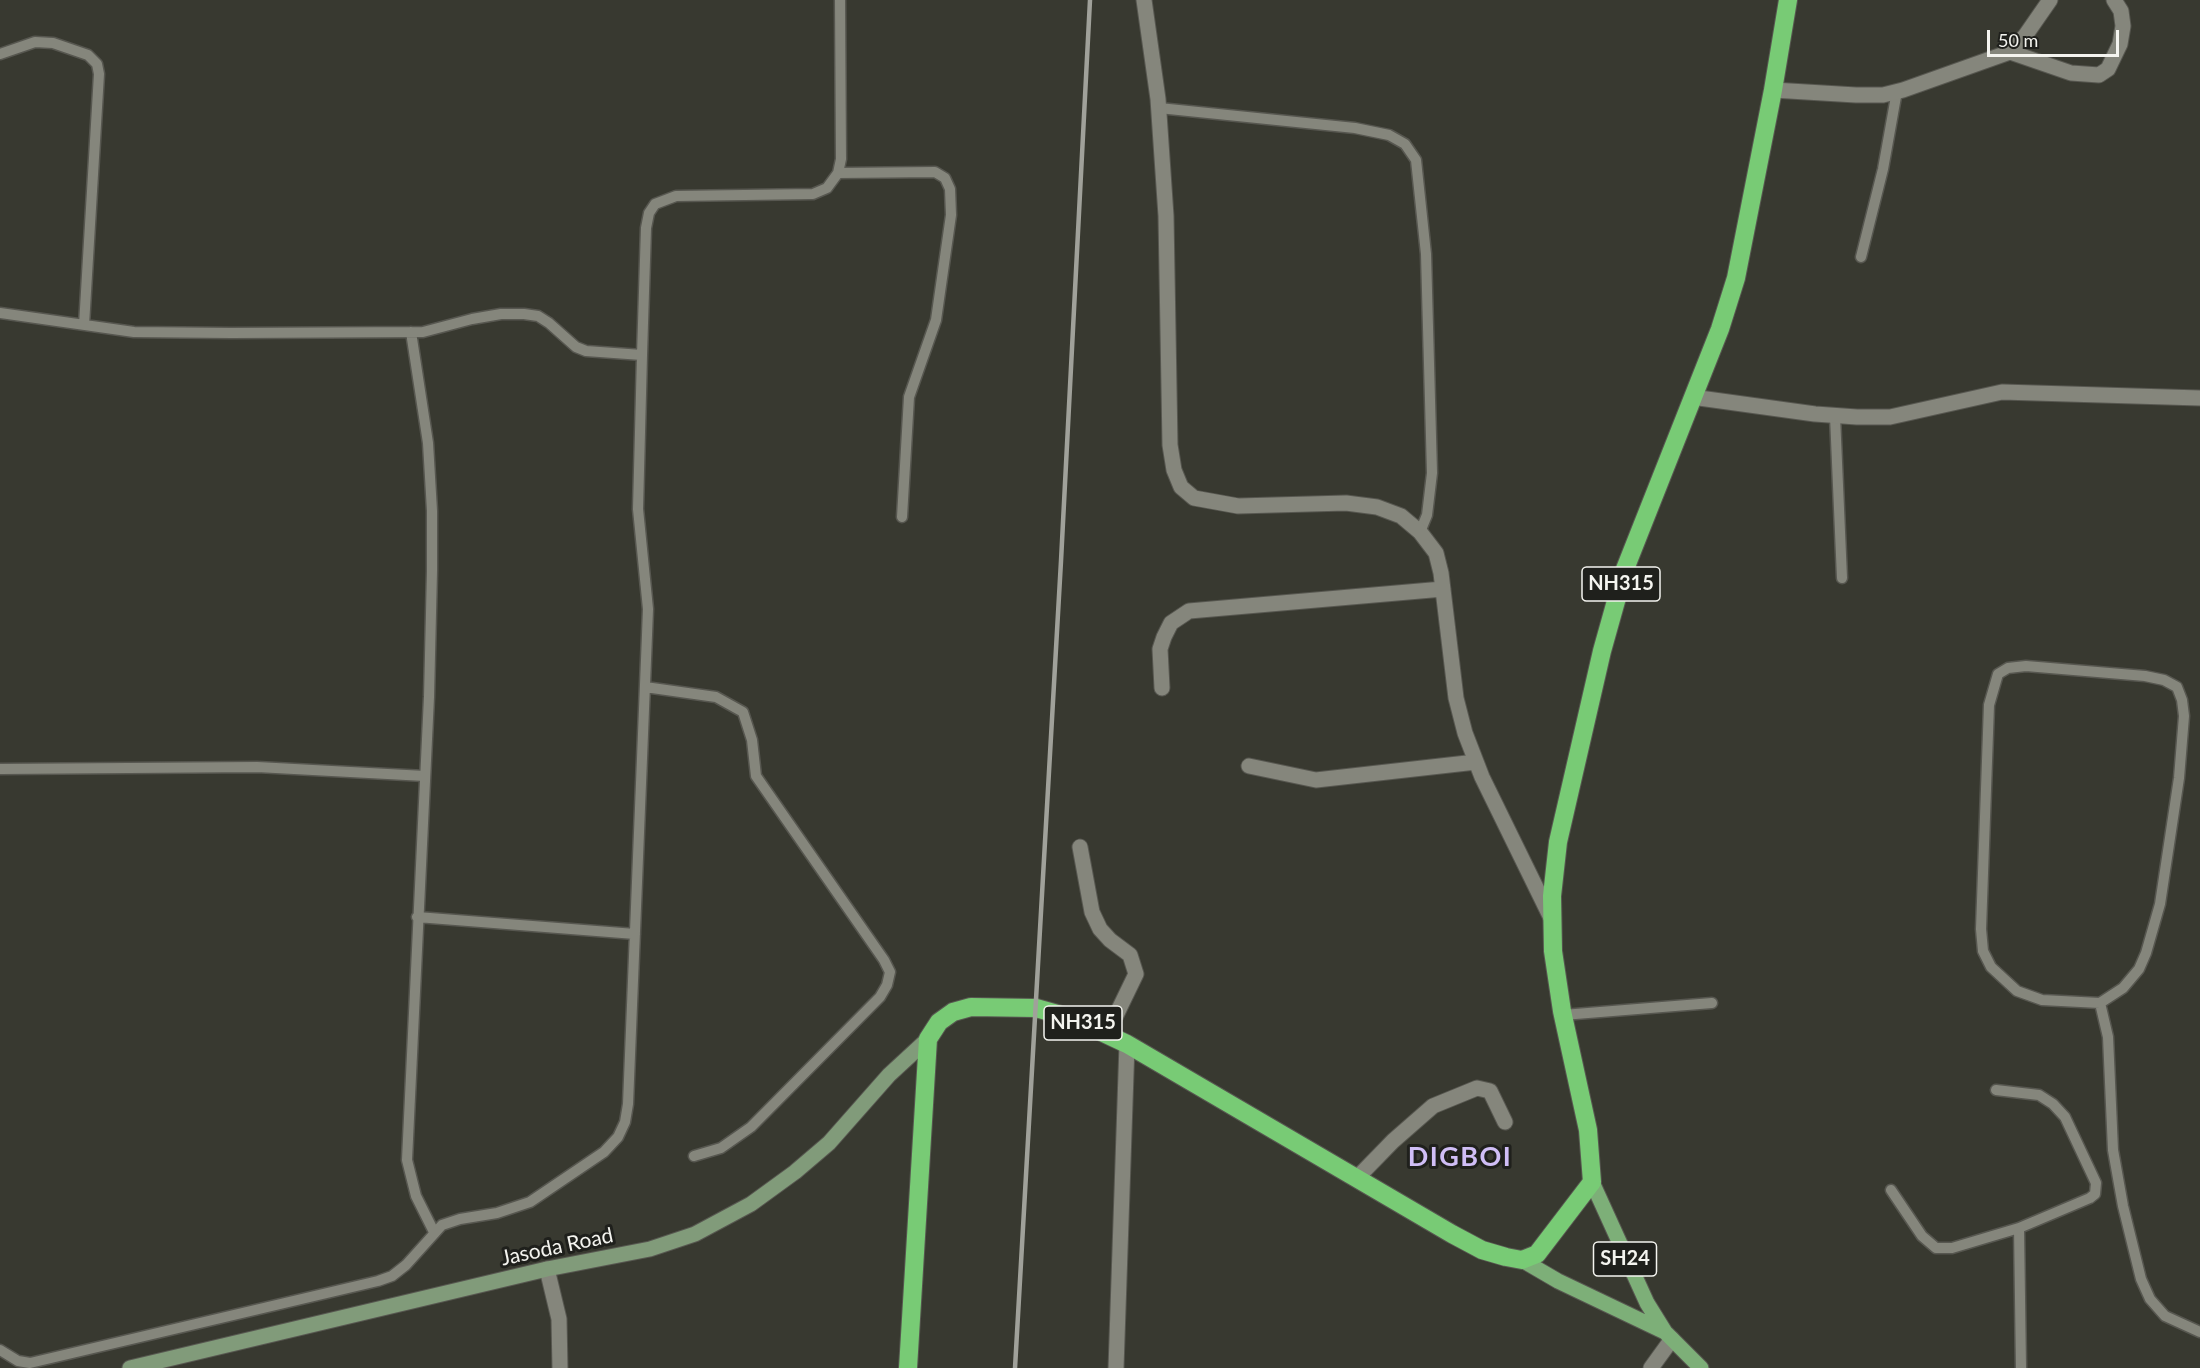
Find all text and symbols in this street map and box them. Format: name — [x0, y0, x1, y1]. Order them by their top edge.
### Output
scale bar — [1990, 18, 2122, 56]
text: 50 m — [1998, 29, 2038, 51]
road number: NH315 — [1582, 567, 1660, 601]
road number: NH315 — [1044, 1006, 1122, 1040]
district label: DIGBOI — [1408, 1141, 1512, 1173]
street label: Jasoda Road — [499, 1223, 615, 1271]
road number: SH24 — [1594, 1242, 1656, 1276]

